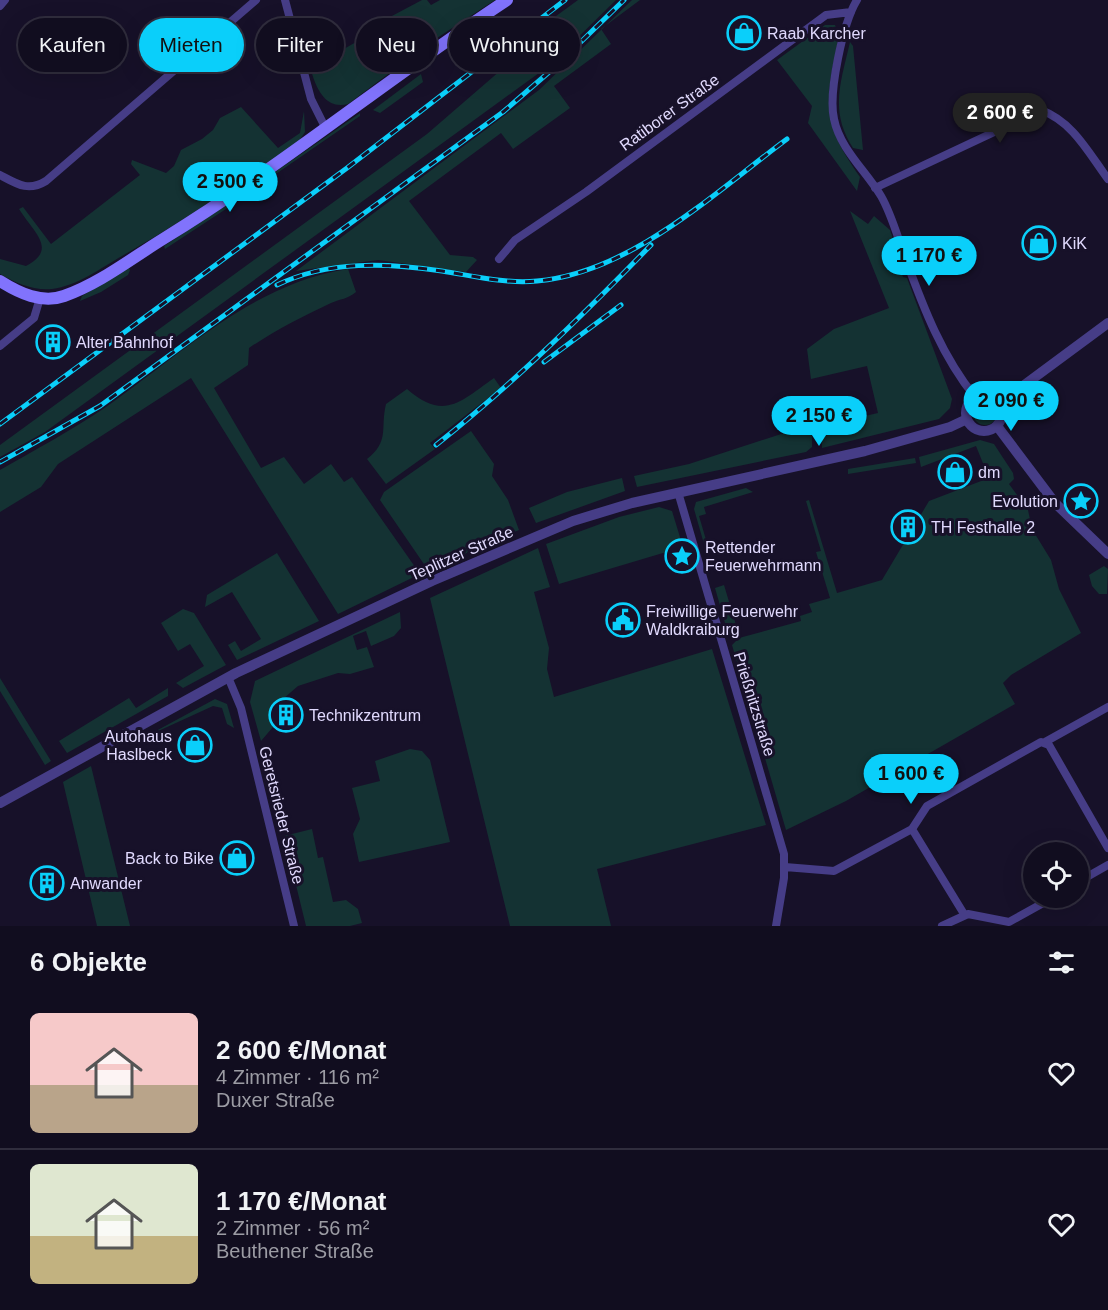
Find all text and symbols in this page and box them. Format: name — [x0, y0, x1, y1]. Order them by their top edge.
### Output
shop icon: Raab Karcher — [726, 15, 762, 51]
chip: Kaufen — [18, 18, 127, 72]
chip: Mieten — [139, 18, 244, 72]
chip: Filter — [256, 18, 344, 72]
chip: Neu — [356, 18, 437, 72]
chip: Wohnung — [449, 18, 580, 72]
place label: Raab Karcher — [767, 25, 866, 42]
street label: Ratiborer Straße — [616, 71, 722, 154]
pin: 2 600 € — [945, 93, 1055, 144]
text: 2 600 € — [967, 101, 1033, 123]
pin: 2 500 € — [175, 162, 285, 213]
text: 2 500 € — [197, 170, 263, 192]
shop icon: KiK — [1021, 225, 1057, 261]
place label: KiK — [1062, 235, 1087, 252]
pin: 1 170 € — [874, 236, 984, 287]
text: 1 170 € — [896, 244, 962, 266]
building icon: Alter Bahnhof — [35, 324, 71, 360]
place label: Alter Bahnhof — [76, 334, 174, 351]
pin: 2 090 € — [956, 381, 1066, 432]
text: 2 090 € — [978, 389, 1044, 411]
pin: 2 150 € — [764, 396, 874, 447]
text: 2 150 € — [786, 404, 852, 426]
shop icon: dm — [937, 454, 973, 490]
place label: dm — [978, 464, 1000, 481]
place icon: Evolution — [1063, 483, 1099, 519]
place label: Evolution — [992, 493, 1058, 510]
building icon: TH Festhalle 2 — [890, 509, 926, 545]
place label: TH Festhalle 2 — [931, 519, 1035, 536]
street label: Teplitzer Straße — [407, 523, 516, 584]
place icon: Rettender Feuerwehrmann — [664, 538, 700, 574]
place label: Rettender Feuerwehrmann — [705, 539, 822, 574]
public building icon: Freiwillige Feuerwehr Waldkraiburg — [605, 602, 641, 638]
place label: Freiwillige Feuerwehr Waldkraiburg — [646, 603, 799, 638]
street label: Prießnitzstraße — [731, 650, 779, 759]
building icon: Technikzentrum — [268, 697, 304, 733]
place label: Technikzentrum — [309, 707, 421, 724]
shop icon: Autohaus Haslbeck — [177, 727, 213, 763]
place label: Autohaus Haslbeck — [104, 728, 173, 763]
street label: Geretsrieder Straße — [256, 744, 307, 886]
pin: 1 600 € — [856, 754, 966, 805]
text: 1 600 € — [878, 762, 944, 784]
shop icon: Back to Bike — [219, 840, 255, 876]
map controls — [1023, 842, 1089, 908]
button: locate — [1023, 842, 1089, 908]
place label: Back to Bike — [125, 850, 214, 867]
building icon: Anwander — [29, 865, 65, 901]
place label: Anwander — [70, 875, 143, 892]
icon: filters — [1045, 946, 1078, 979]
text: 6 Objekte — [30, 947, 147, 977]
text: 2 600 €/Monat — [216, 1035, 387, 1065]
icon: home — [78, 1037, 150, 1109]
icon: heart — [1045, 1057, 1078, 1090]
text: 4 Zimmer · 116 m² — [216, 1066, 379, 1088]
text: Duxer Straße — [216, 1089, 335, 1111]
text: 1 170 €/Monat — [216, 1186, 387, 1216]
icon: home — [78, 1188, 150, 1260]
icon: heart — [1045, 1208, 1078, 1241]
text: 2 Zimmer · 56 m² — [216, 1217, 369, 1239]
text: Beuthener Straße — [216, 1240, 374, 1262]

